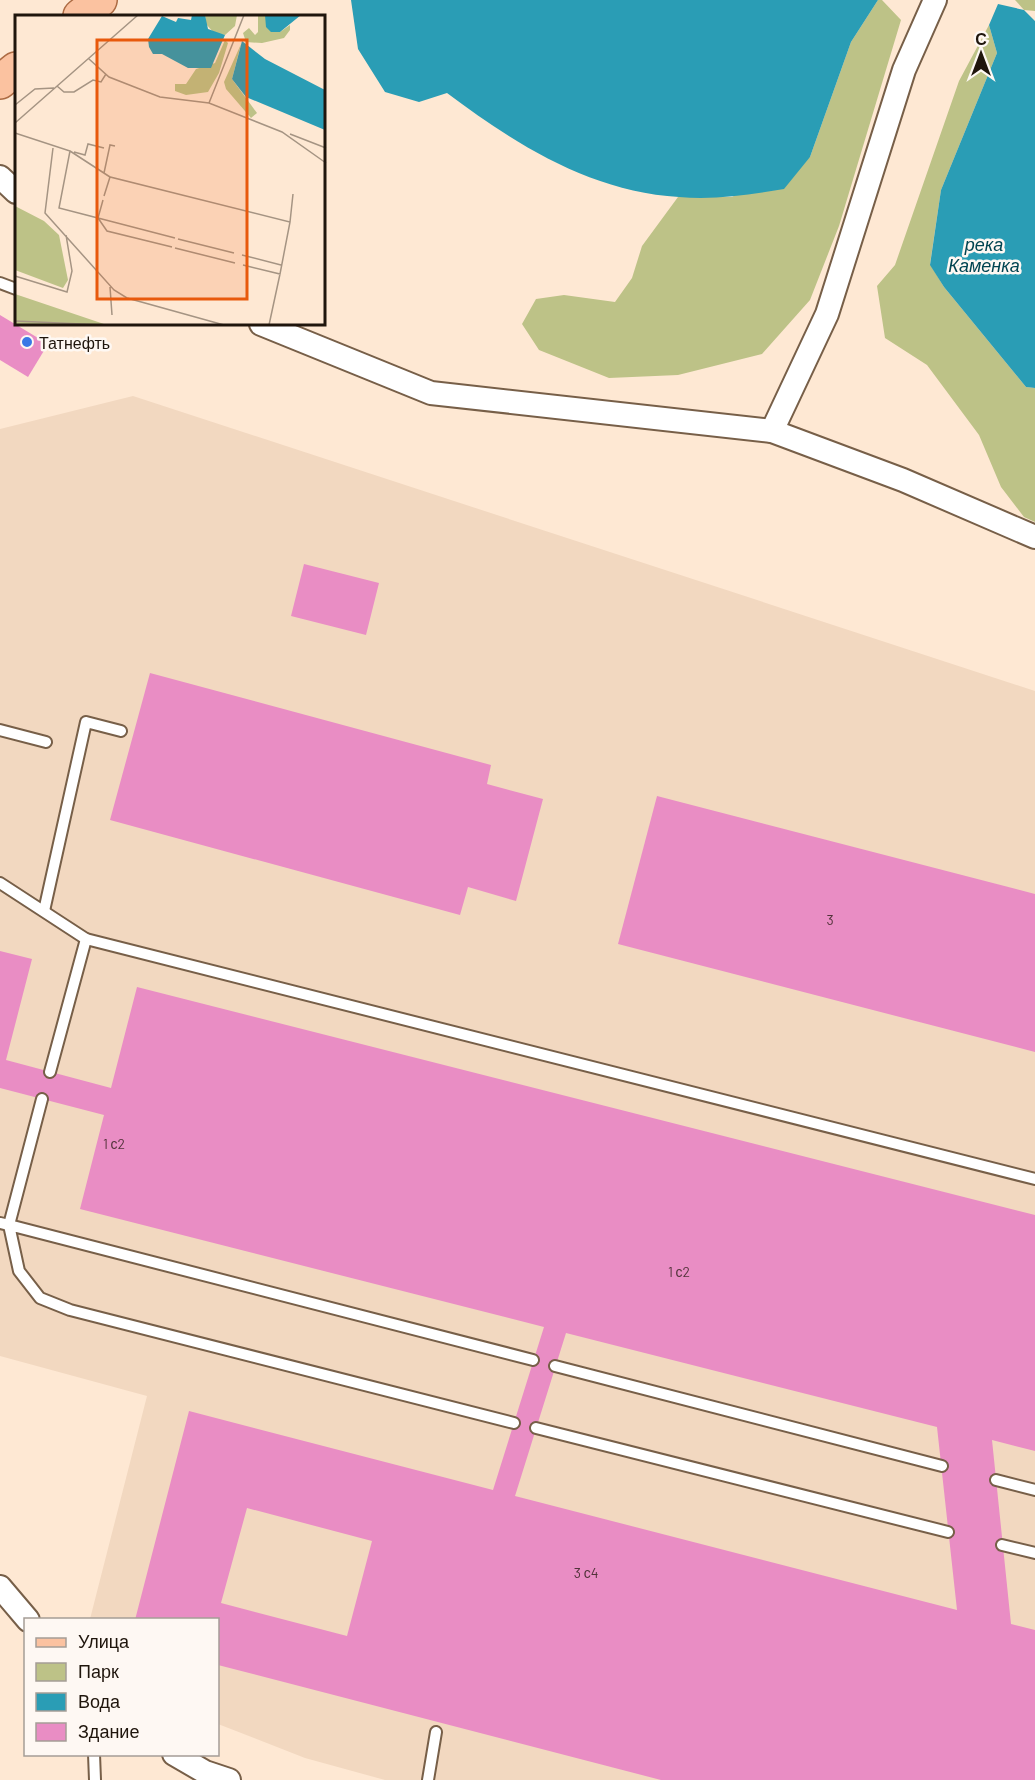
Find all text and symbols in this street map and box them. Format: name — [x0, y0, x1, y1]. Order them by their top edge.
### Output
inset map — [15, 15, 326, 326]
north arrow — [951, 24, 1011, 84]
text: С — [975, 29, 987, 48]
water label: река Каменка — [948, 233, 1020, 276]
place label: Татнефть — [39, 333, 110, 352]
marker: Татнефть — [20, 335, 34, 349]
house number: 3 — [826, 911, 834, 928]
house number: 1 с2 — [103, 1135, 125, 1152]
house number: 1 с2 — [668, 1263, 690, 1280]
house number: 3 с4 — [574, 1564, 598, 1581]
legend — [24, 1618, 219, 1756]
text: Улица — [78, 1630, 130, 1652]
text: Парк — [78, 1660, 119, 1682]
text: Вода — [78, 1690, 121, 1712]
text: Здание — [78, 1720, 139, 1742]

